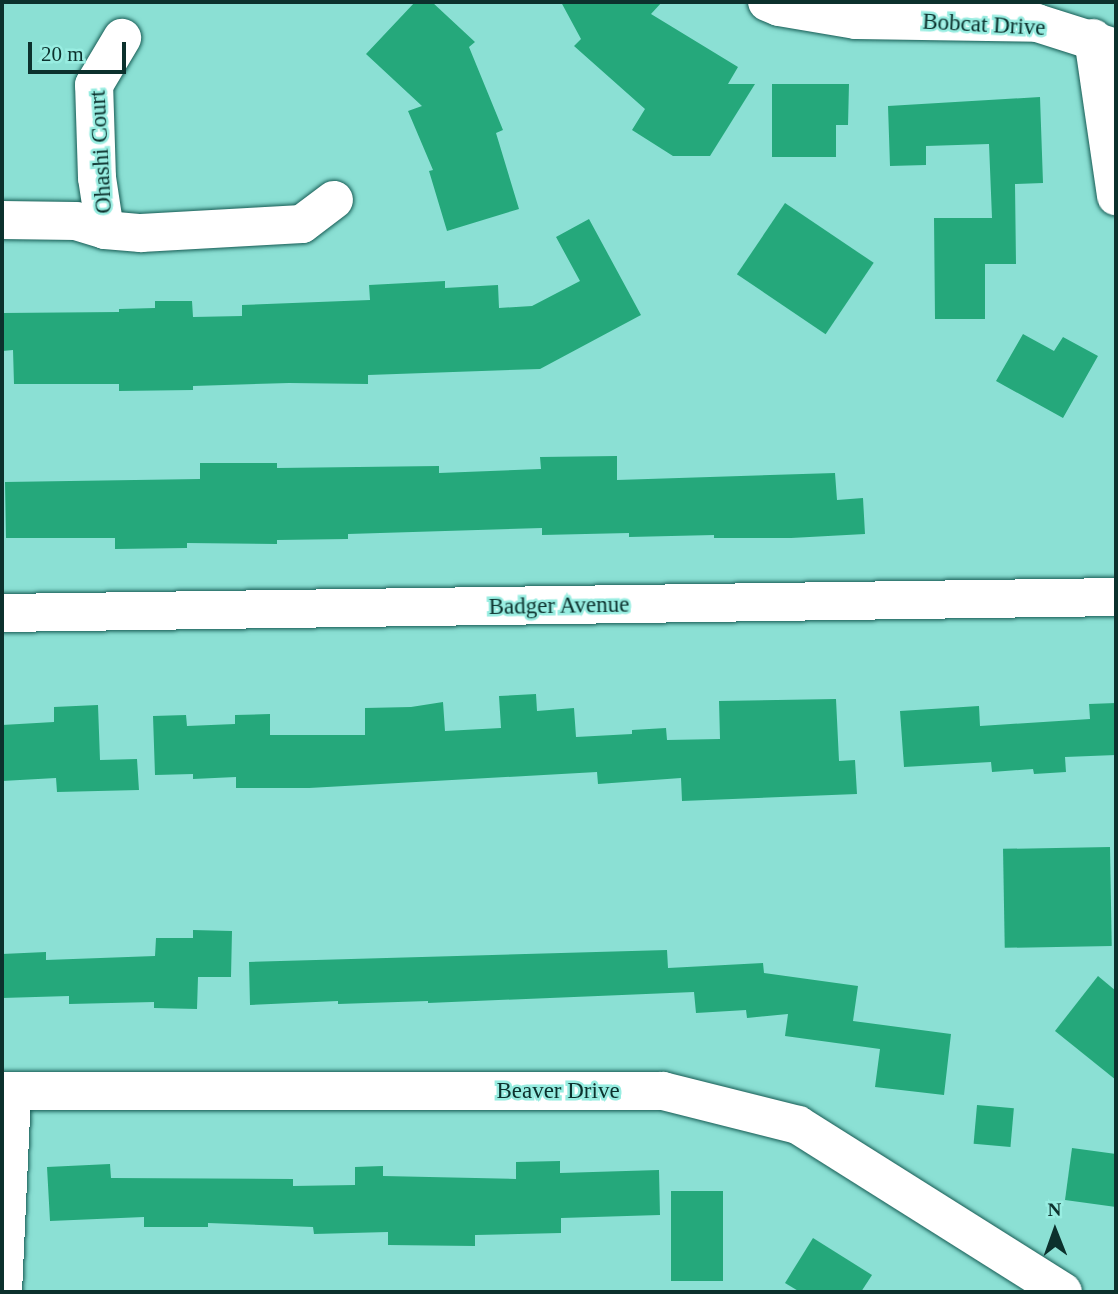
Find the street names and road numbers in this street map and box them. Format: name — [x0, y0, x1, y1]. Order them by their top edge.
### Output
street label: Bobcat Drive — [922, 8, 1046, 42]
street label: Ohashi Court — [84, 90, 118, 214]
street label: Badger Avenue — [488, 591, 630, 621]
street label: Beaver Drive — [496, 1077, 620, 1105]

